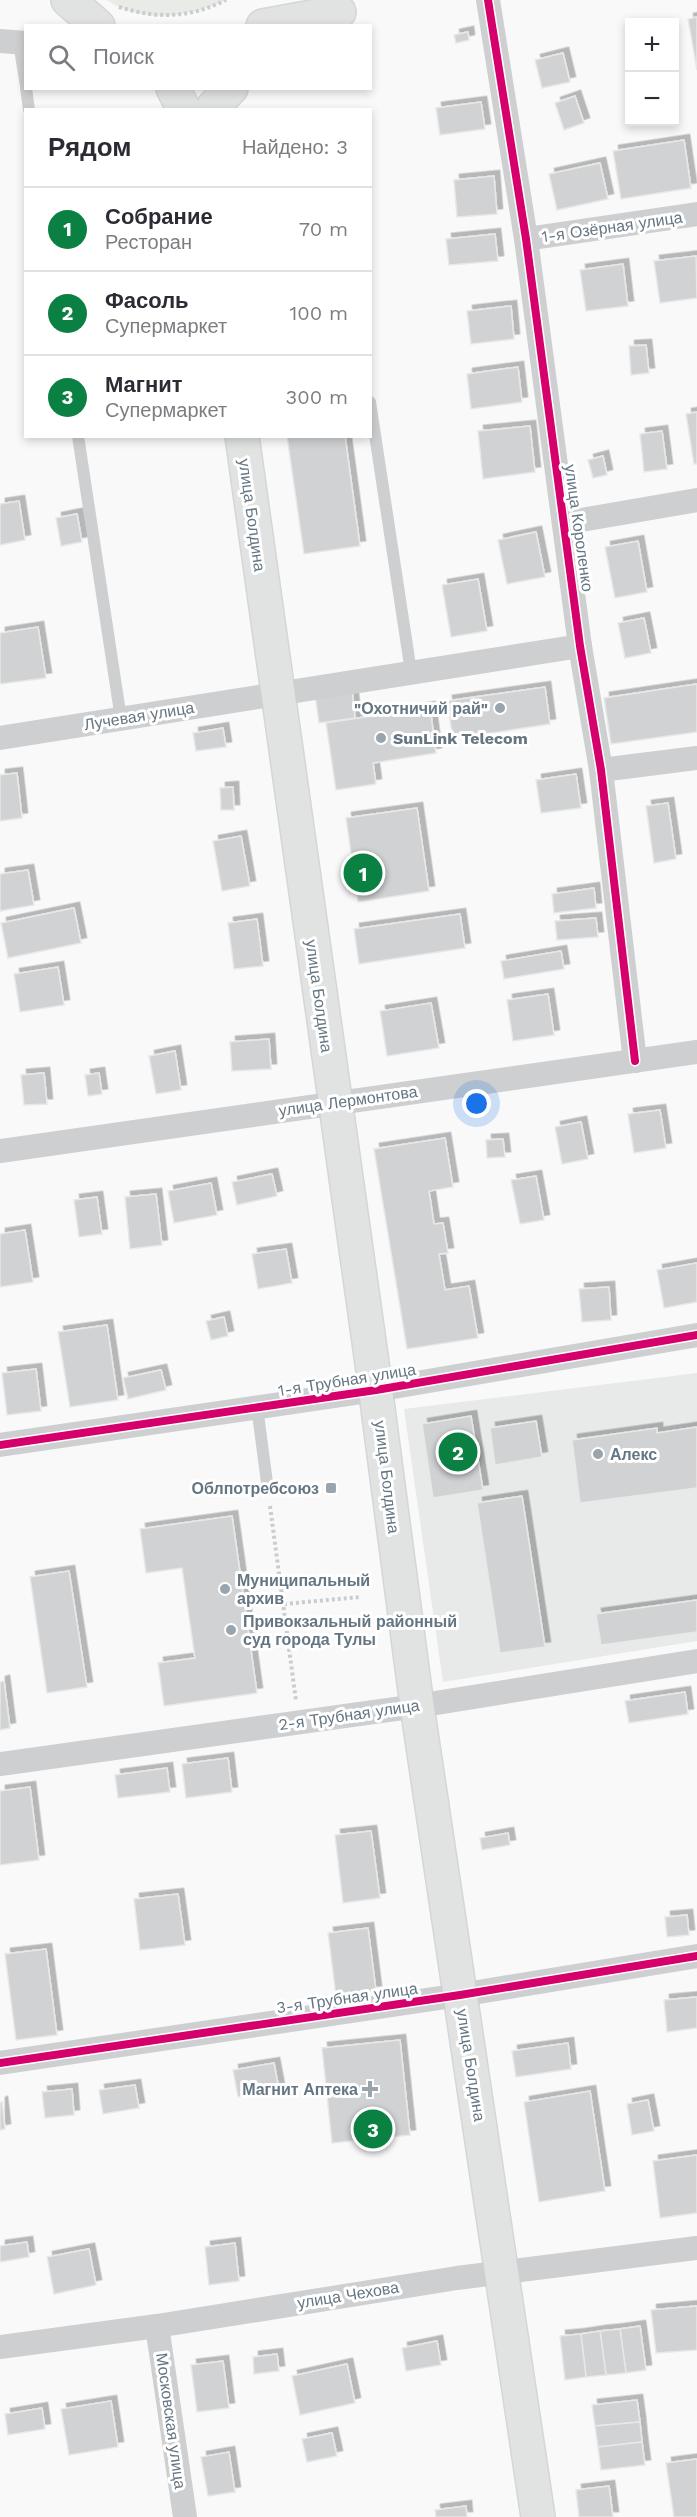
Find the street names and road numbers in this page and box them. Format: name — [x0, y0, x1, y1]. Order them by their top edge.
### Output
street label: 1-я Озёрная улица — [540, 208, 684, 246]
street label: улица Болдина — [235, 457, 269, 573]
street label: улица Короленко — [561, 463, 597, 593]
street label: Лучевая улица — [83, 698, 196, 734]
street label: улица Болдина — [302, 938, 336, 1054]
street label: улица Лермонтова — [277, 1082, 419, 1120]
street label: 1-я Трубная улица — [277, 1360, 417, 1400]
street label: улица Болдина — [371, 1419, 403, 1535]
street label: 2-я Трубная улица — [277, 1696, 421, 1734]
street label: 3-я Трубная улица — [275, 1979, 419, 2017]
street label: улица Болдина — [453, 2007, 489, 2123]
street label: улица Чехова — [296, 2278, 400, 2312]
street label: Московская улица — [152, 2352, 190, 2490]

